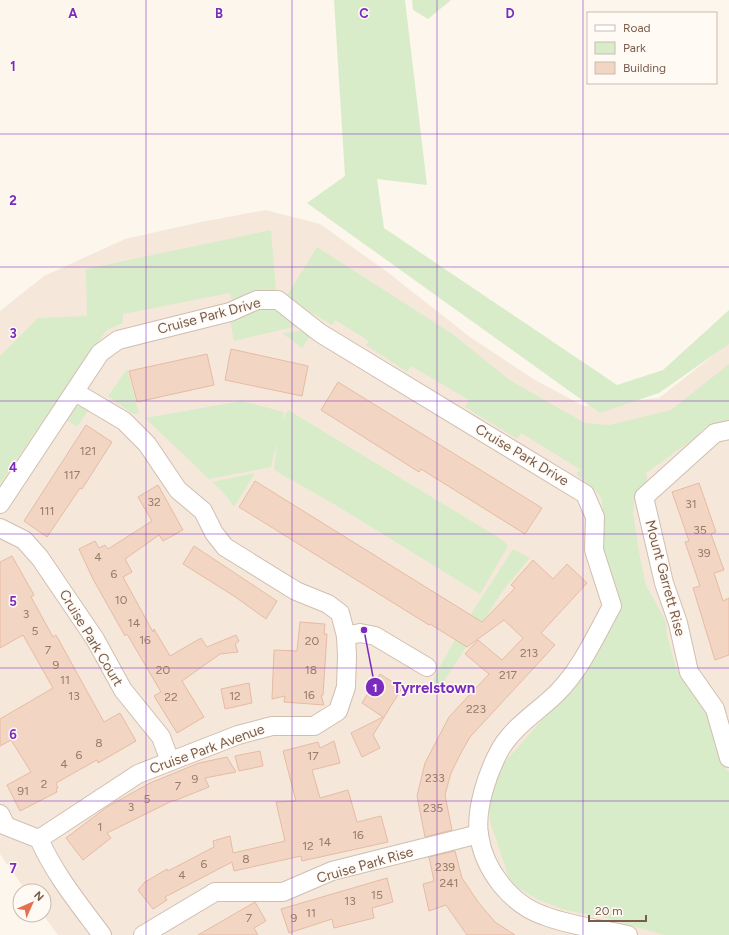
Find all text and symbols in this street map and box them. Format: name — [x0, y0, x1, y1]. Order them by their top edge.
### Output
text: A — [68, 6, 78, 21]
text: B — [215, 6, 223, 21]
text: C — [359, 6, 369, 21]
text: D — [505, 6, 515, 21]
legend — [587, 12, 717, 84]
text: Road — [623, 21, 651, 35]
text: Park — [623, 41, 646, 55]
text: 1 — [10, 59, 16, 74]
text: Building — [623, 61, 666, 75]
text: 2 — [9, 193, 17, 208]
street label: Cruise Park Drive — [156, 294, 263, 338]
text: 3 — [9, 326, 17, 341]
street label: Cruise Park Drive — [472, 420, 572, 490]
house number: 121 — [80, 444, 96, 458]
text: 4 — [9, 460, 17, 475]
house number: 117 — [64, 468, 81, 482]
house number: 32 — [147, 495, 161, 509]
house number: 31 — [685, 497, 697, 511]
house number: 111 — [40, 504, 54, 518]
street label: Mount Garrett Rise — [641, 518, 689, 638]
house number: 35 — [693, 523, 707, 537]
house number: 39 — [697, 546, 711, 560]
house number: 4 — [94, 550, 102, 564]
house number: 6 — [111, 567, 118, 581]
street label: Cruise Park Court — [55, 587, 127, 689]
house number: 10 — [115, 593, 128, 607]
text: 5 — [9, 594, 17, 609]
house number: 3 — [23, 607, 29, 621]
house number: 14 — [128, 616, 141, 630]
house number: 5 — [32, 624, 39, 638]
house number: 16 — [139, 633, 151, 647]
house number: 20 — [305, 634, 320, 648]
house number: 7 — [45, 643, 52, 657]
house number: 213 — [520, 646, 538, 660]
house number: 9 — [53, 658, 60, 672]
house number: 20 — [156, 663, 171, 677]
house number: 18 — [305, 663, 317, 677]
house number: 217 — [499, 668, 518, 682]
house number: 11 — [60, 673, 70, 687]
callout: Tyrrelstown — [365, 674, 484, 701]
text: Tyrrelstown — [393, 679, 475, 697]
text: 1 — [372, 681, 378, 695]
house number: 16 — [303, 688, 315, 702]
house number: 13 — [68, 689, 80, 703]
house number: 12 — [229, 689, 241, 703]
house number: 22 — [164, 690, 178, 704]
house number: 223 — [466, 702, 486, 716]
street label: Cruise Park Avenue — [147, 720, 267, 778]
text: 6 — [9, 727, 17, 742]
house number: 8 — [95, 736, 103, 750]
house number: 6 — [76, 748, 83, 762]
house number: 17 — [307, 749, 319, 763]
house number: 4 — [60, 757, 68, 771]
house number: 233 — [425, 771, 445, 785]
house number: 9 — [192, 772, 199, 786]
house number: 2 — [41, 777, 47, 791]
house number: 7 — [175, 779, 182, 793]
house number: 91 — [17, 784, 29, 798]
house number: 5 — [144, 792, 151, 806]
house number: 3 — [128, 800, 134, 814]
house number: 235 — [423, 801, 443, 815]
house number: 1 — [98, 820, 102, 834]
house number: 16 — [352, 828, 364, 842]
house number: 14 — [319, 835, 332, 849]
house number: 12 — [302, 839, 314, 853]
street label: Cruise Park Rise — [315, 843, 416, 887]
house number: 8 — [242, 852, 250, 866]
house number: 6 — [201, 857, 208, 871]
house number: 239 — [435, 860, 455, 874]
text: 7 — [9, 861, 17, 876]
house number: 4 — [178, 868, 186, 882]
house number: 241 — [439, 876, 459, 890]
north arrow — [12, 883, 52, 923]
house number: 15 — [371, 888, 383, 902]
text: N — [31, 889, 46, 904]
house number: 13 — [344, 894, 356, 908]
scale bar — [589, 897, 646, 923]
text: 20 m — [595, 904, 623, 918]
house number: 11 — [306, 906, 316, 920]
house number: 7 — [246, 911, 253, 925]
house number: 9 — [291, 911, 298, 925]

